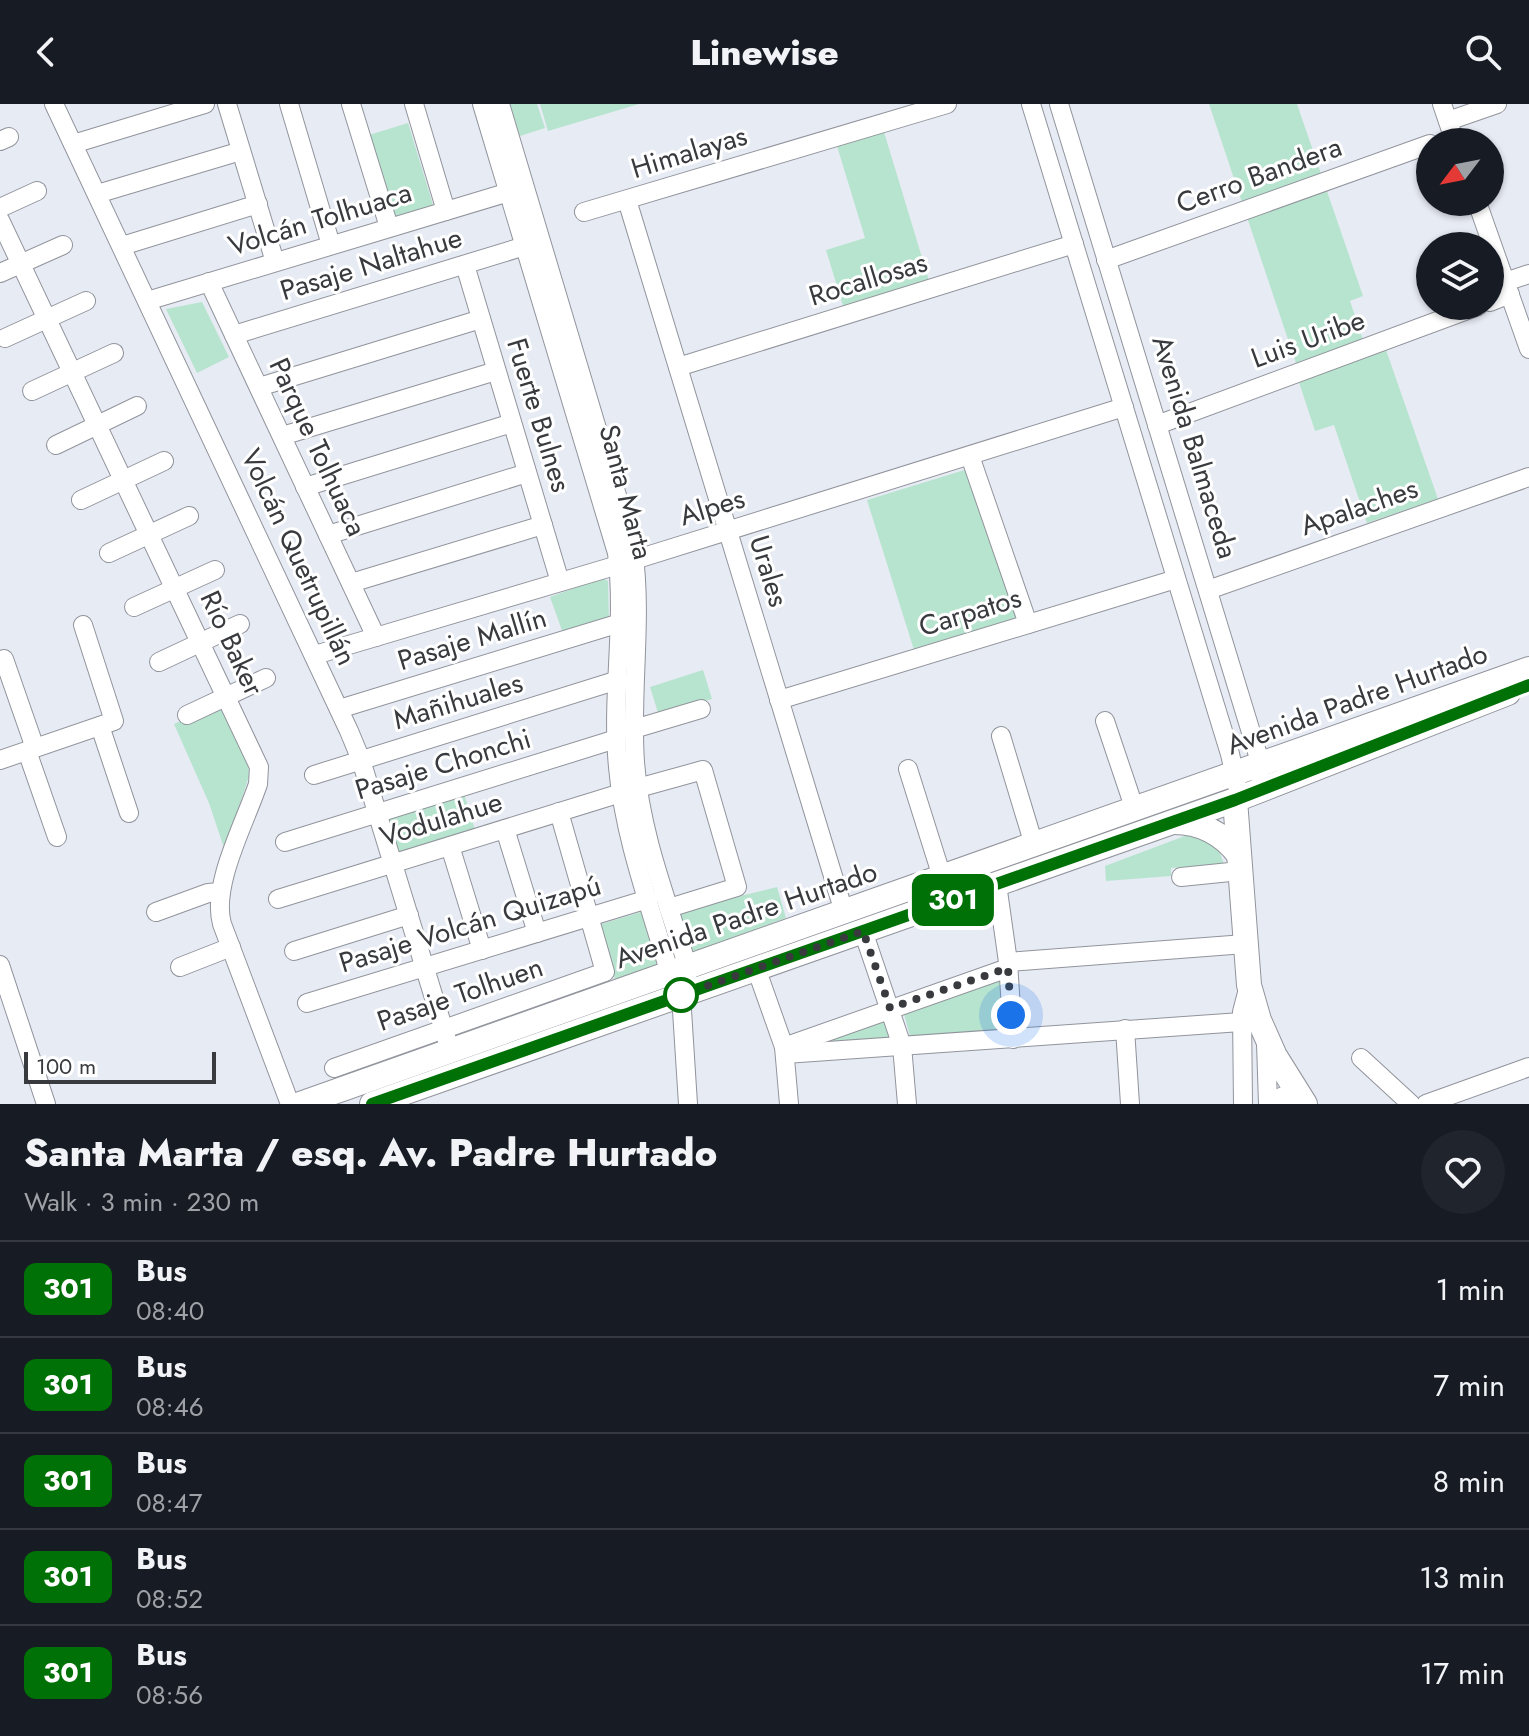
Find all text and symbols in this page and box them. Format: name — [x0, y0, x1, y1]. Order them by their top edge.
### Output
text: Linewise — [690, 26, 839, 78]
icon: back — [24, 30, 68, 74]
icon: search — [1461, 30, 1505, 74]
street label: Himalayas — [626, 115, 752, 189]
street label: Cerro Bandera — [1171, 126, 1347, 224]
north arrow — [1416, 128, 1504, 216]
map controls — [1416, 128, 1504, 320]
street label: Volcán Tolhuaca — [223, 172, 417, 266]
street label: Pasaje Naltahue — [275, 217, 467, 311]
button: layers — [1416, 232, 1504, 320]
street label: Rocallosas — [804, 242, 932, 316]
street label: Luis Uribe — [1245, 299, 1371, 379]
street label: Avenida Balmaceda — [1142, 330, 1248, 564]
street label: Fuerte Bulnes — [496, 333, 582, 497]
street label: Parque Tolhuaca — [259, 351, 377, 543]
street label: Santa Marta — [588, 420, 664, 564]
street label: Volcán Quetrupillán — [231, 442, 367, 672]
street label: Apalaches — [1295, 468, 1423, 546]
street label: Alpes — [674, 478, 750, 536]
street label: Urales — [739, 530, 799, 612]
street label: Carpatos — [914, 577, 1026, 647]
street label: Río Baker — [190, 584, 274, 703]
street label: Pasaje Mallín — [393, 597, 551, 681]
street label: Avenida Padre Hurtado — [1221, 633, 1493, 765]
street label: Mañihuales — [388, 662, 528, 740]
street label: Pasaje Chonchi — [350, 718, 536, 810]
street label: Vodulahue — [375, 781, 507, 857]
street label: Avenida Padre Hurtado — [609, 851, 883, 979]
street label: Pasaje Volcán Quizapú — [334, 865, 606, 983]
line badge: 301 — [907, 874, 999, 926]
text: 301 — [928, 879, 978, 920]
street label: Pasaje Tolhuen — [372, 946, 548, 1042]
unlabelled marker — [664, 978, 698, 1012]
your location — [991, 995, 1031, 1035]
scale bar — [24, 1048, 216, 1084]
text: 100 m — [36, 1050, 96, 1082]
text: Santa Marta / esq. Av. Padre Hurtado — [24, 1125, 717, 1180]
button: heart — [1421, 1130, 1505, 1214]
text: Walk · 3 min · 230 m — [24, 1183, 259, 1221]
text: Bus — [136, 1249, 187, 1292]
text: 301 — [43, 1268, 93, 1309]
text: 1 min — [1436, 1268, 1505, 1311]
text: 08:40 — [136, 1292, 204, 1330]
text: Bus — [136, 1345, 187, 1388]
text: 301 — [43, 1364, 93, 1405]
text: 7 min — [1433, 1364, 1505, 1407]
text: 08:46 — [136, 1388, 204, 1426]
text: Bus — [136, 1441, 187, 1484]
text: 301 — [43, 1460, 93, 1501]
text: 8 min — [1433, 1460, 1505, 1503]
text: 08:47 — [136, 1484, 202, 1522]
text: Bus — [136, 1537, 187, 1580]
text: 301 — [43, 1556, 93, 1597]
text: 13 min — [1419, 1556, 1505, 1599]
text: 08:52 — [136, 1580, 203, 1618]
text: Bus — [136, 1633, 187, 1676]
text: 301 — [43, 1652, 93, 1693]
text: 17 min — [1420, 1652, 1505, 1695]
text: 08:56 — [136, 1676, 203, 1714]

